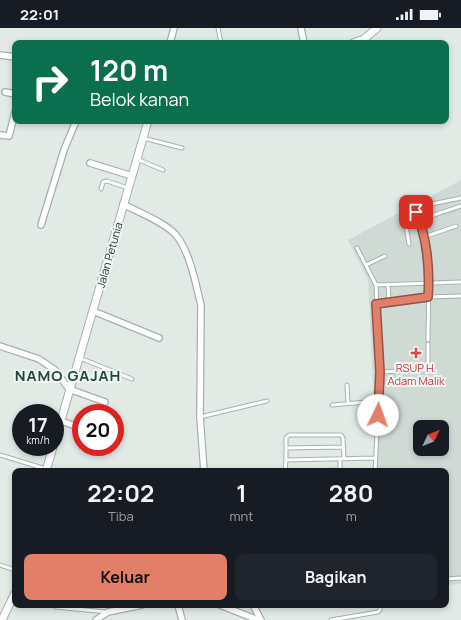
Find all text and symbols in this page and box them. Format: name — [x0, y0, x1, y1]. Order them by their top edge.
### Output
text: 22:01 — [20, 4, 59, 25]
text: 120 m — [90, 51, 168, 89]
icon: right — [24, 56, 76, 108]
text: Belok kanan — [90, 87, 189, 111]
pin — [399, 195, 433, 229]
icon: arrive — [405, 201, 427, 223]
street label: Jalan Petunia — [92, 220, 126, 290]
marker: RSUP H. Adam Malik — [410, 347, 422, 359]
place label: RSUP H. Adam Malik — [387, 360, 445, 388]
district label: NAMO GAJAH — [15, 365, 121, 386]
position arrow — [357, 394, 399, 436]
speed limit sign: 20 — [72, 404, 124, 456]
text: 17 — [28, 411, 48, 438]
north arrow — [413, 420, 449, 456]
map controls — [413, 420, 449, 456]
text: km/h — [26, 433, 50, 447]
text: 22:02 — [87, 476, 154, 509]
text: 1 — [236, 476, 247, 509]
text: 280 — [329, 476, 374, 509]
text: Tiba — [108, 507, 134, 525]
text: mnt — [230, 507, 254, 525]
text: m — [346, 507, 357, 525]
button: Keluar — [24, 554, 227, 600]
button: Bagikan — [235, 554, 437, 600]

